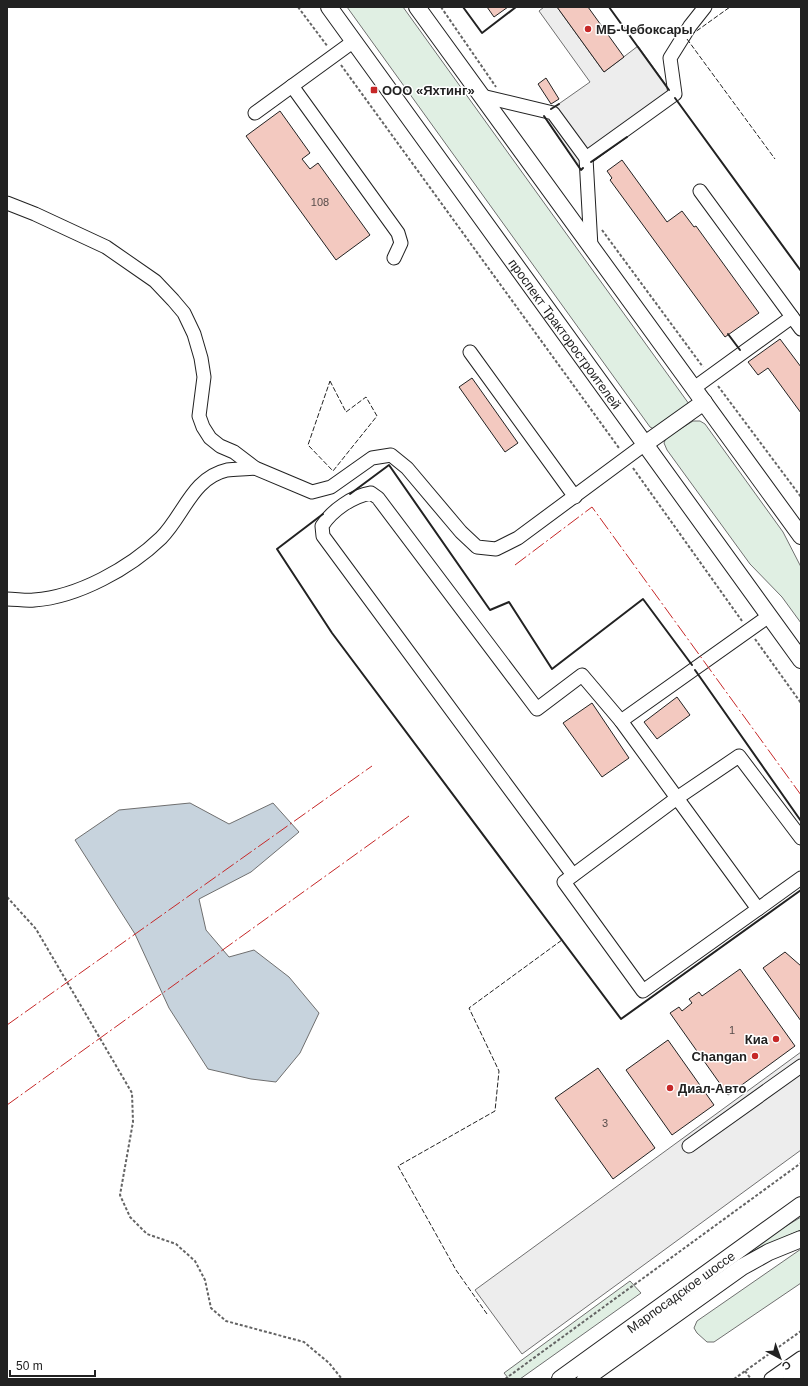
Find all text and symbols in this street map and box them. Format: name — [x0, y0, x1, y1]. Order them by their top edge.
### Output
place label: МБ-Чебоксары — [596, 22, 693, 37]
marker: МБ-Чебоксары — [583, 24, 593, 34]
place label: ООО «Яхтинг» — [382, 83, 475, 98]
marker: ООО «Яхтинг» — [369, 85, 379, 95]
house number: 108 — [311, 196, 329, 208]
street label: проспект Тракторостроителей — [506, 256, 624, 412]
house number: 1 — [729, 1024, 735, 1036]
place label: Киа — [745, 1032, 769, 1047]
marker: Киа — [771, 1034, 781, 1044]
place label: Changan — [691, 1049, 747, 1064]
marker: Changan — [750, 1051, 760, 1061]
place label: Диал-Авто — [678, 1081, 746, 1096]
marker: Диал-Авто — [665, 1083, 675, 1093]
house number: 3 — [602, 1117, 608, 1129]
street label: Марпосадское шоссе — [624, 1248, 738, 1336]
north arrow — [760, 1338, 800, 1378]
scale bar — [10, 1352, 95, 1378]
text: С — [780, 1358, 793, 1373]
text: 50 m — [16, 1359, 43, 1373]

